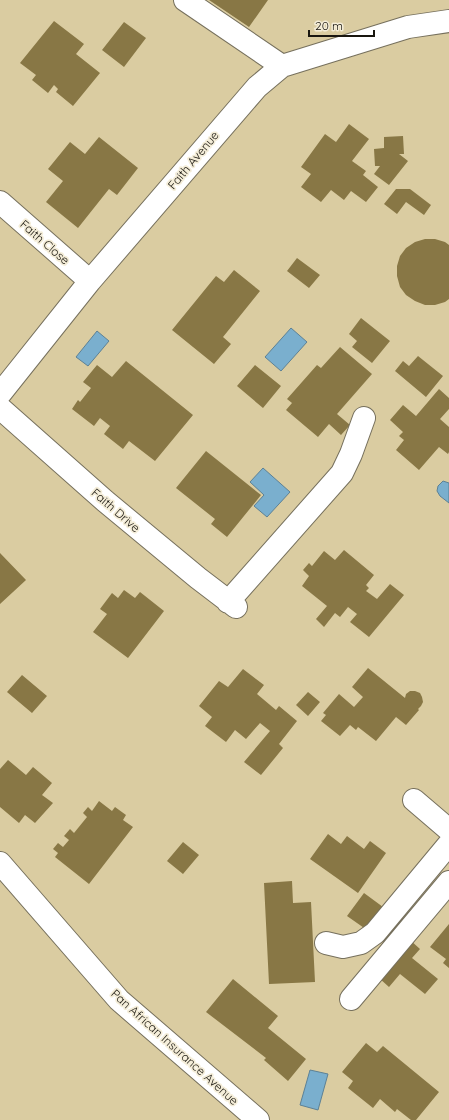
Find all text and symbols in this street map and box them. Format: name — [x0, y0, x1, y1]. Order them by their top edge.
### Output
scale bar — [309, 12, 374, 38]
text: 20 m — [315, 18, 343, 33]
street label: Faith Avenue — [164, 128, 222, 192]
street label: Faith Close — [17, 216, 73, 268]
street label: Faith Drive — [89, 485, 144, 535]
street label: Pan African Insurance Avenue — [108, 986, 242, 1108]

